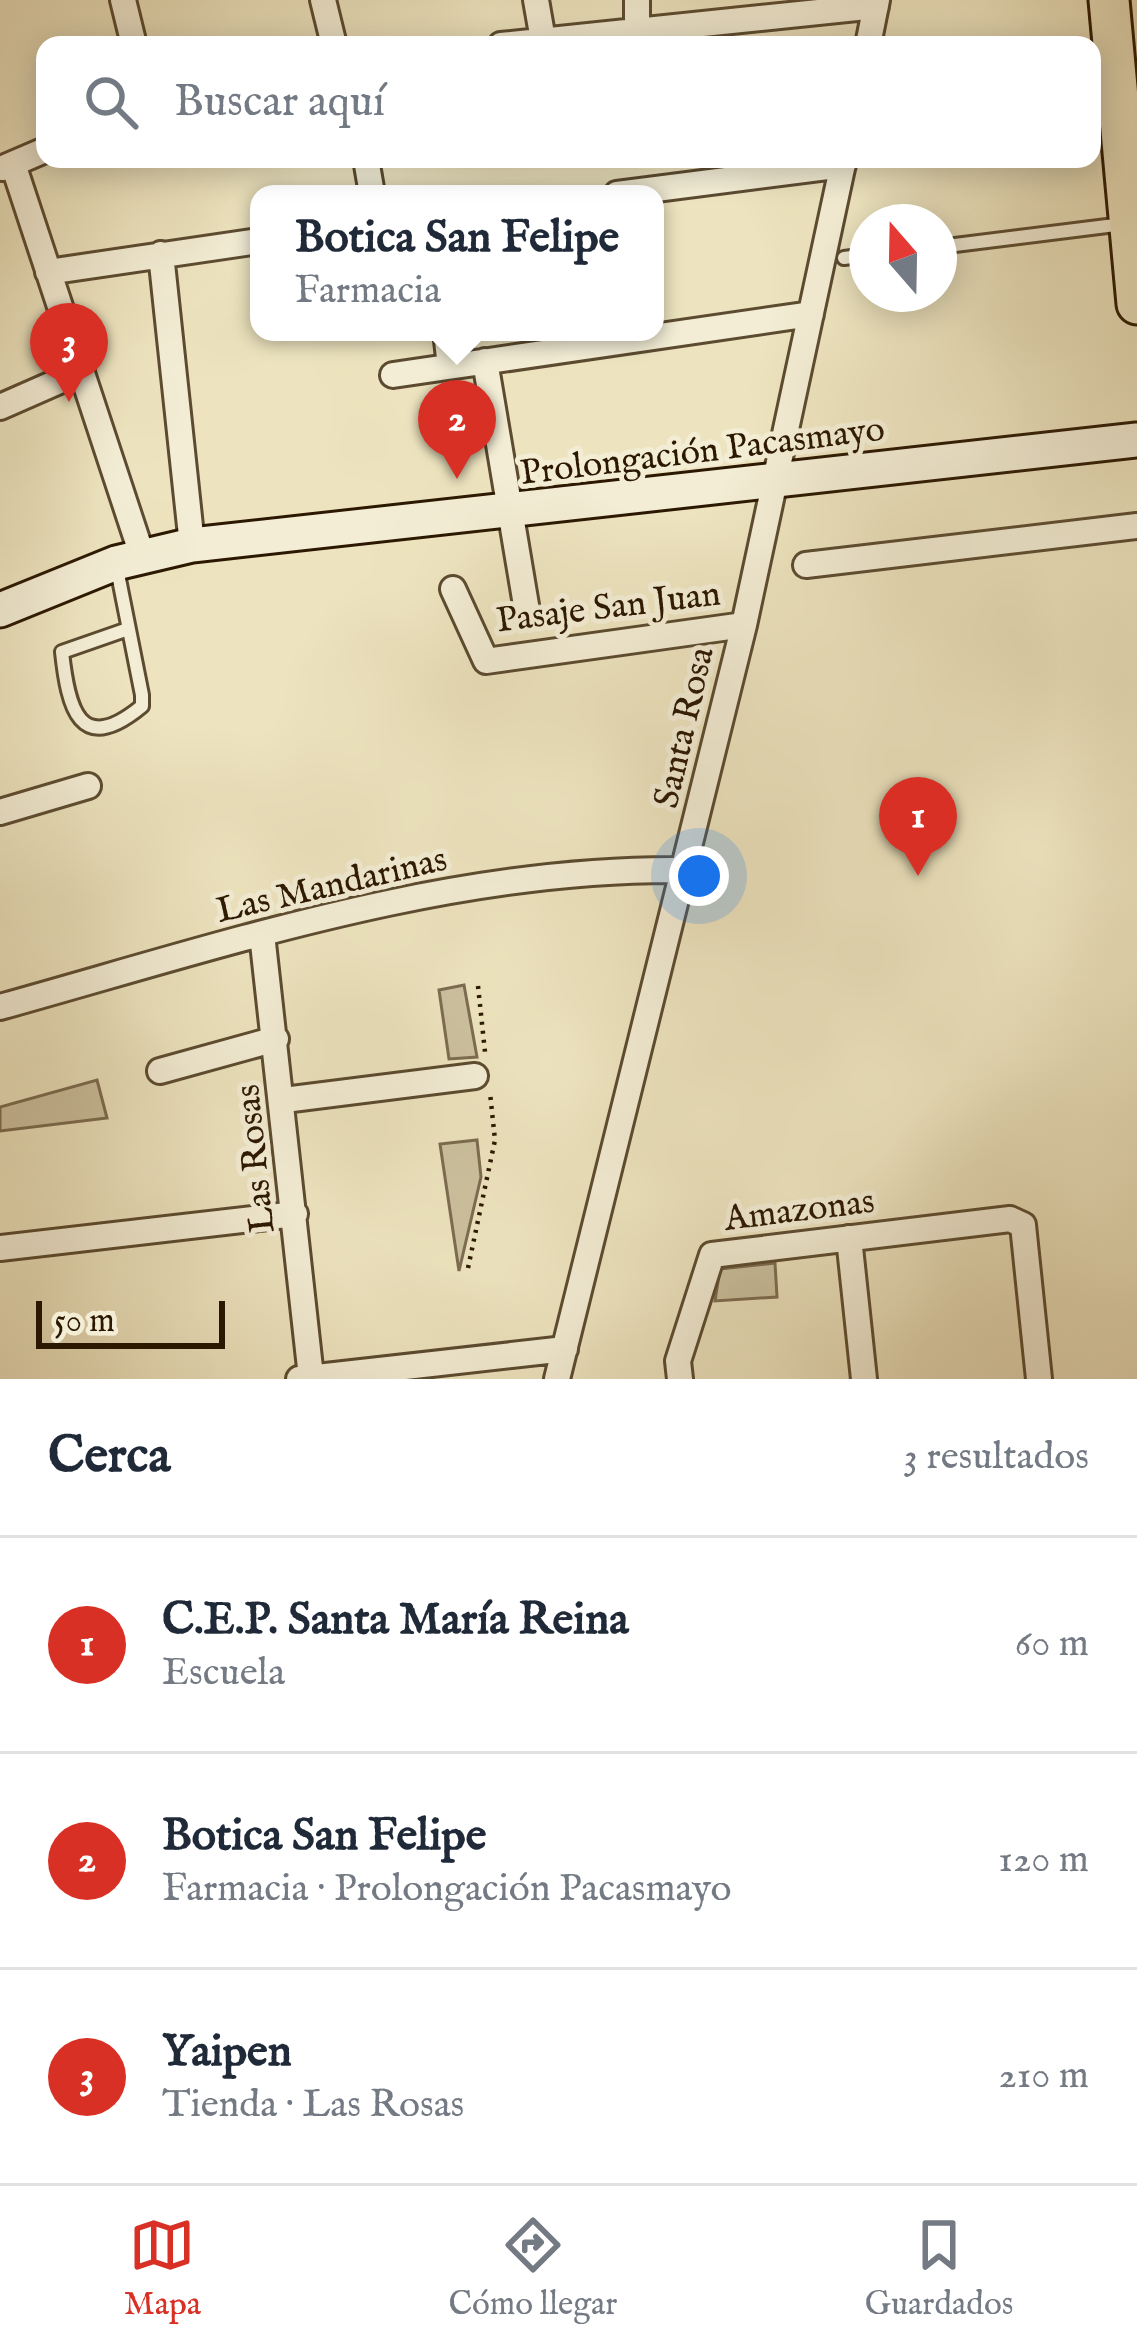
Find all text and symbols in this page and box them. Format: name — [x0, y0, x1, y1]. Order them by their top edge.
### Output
search box — [36, 36, 1101, 168]
icon: search — [78, 69, 144, 135]
text: Buscar aquí — [174, 74, 385, 131]
popup — [250, 185, 664, 341]
north arrow — [849, 204, 957, 312]
text: Botica San Felipe — [295, 210, 619, 267]
text: Farmacia — [295, 267, 441, 316]
pin: 3 — [30, 303, 108, 402]
pin: 2 — [418, 380, 496, 479]
street label: Prolongación Pacasmayo — [517, 407, 887, 497]
street label: Pasaje San Juan — [494, 571, 723, 645]
street label: Santa Rosa — [644, 642, 726, 813]
pin: 1 — [879, 777, 957, 876]
street label: Las Mandarinas — [212, 837, 451, 935]
your location — [669, 846, 729, 906]
street label: Las Rosas — [225, 1082, 287, 1235]
street label: Amazonas — [721, 1179, 877, 1243]
scale bar — [36, 1295, 225, 1348]
text: 50 m — [54, 1301, 115, 1343]
text: Cerca — [48, 1425, 171, 1490]
text: 3 resultados — [903, 1433, 1089, 1482]
text: C.E.P. Santa María Reina — [162, 1592, 629, 1649]
text: 1 — [80, 1620, 94, 1669]
text: 60 m — [1015, 1620, 1089, 1669]
text: Escuela — [162, 1649, 285, 1698]
text: Botica San Felipe — [162, 1808, 486, 1865]
text: 2 — [78, 1836, 96, 1885]
text: 120 m — [998, 1836, 1089, 1885]
text: Farmacia · Prolongación Pacasmayo — [162, 1865, 732, 1914]
text: Yaipen — [162, 2024, 292, 2081]
text: 3 — [80, 2052, 94, 2101]
text: 210 m — [999, 2052, 1089, 2101]
text: Tienda · Las Rosas — [162, 2081, 464, 2130]
tab: Mapa — [124, 2212, 201, 2326]
tab: Cómo llegar — [448, 2212, 617, 2326]
tab: Guardados — [865, 2212, 1013, 2326]

